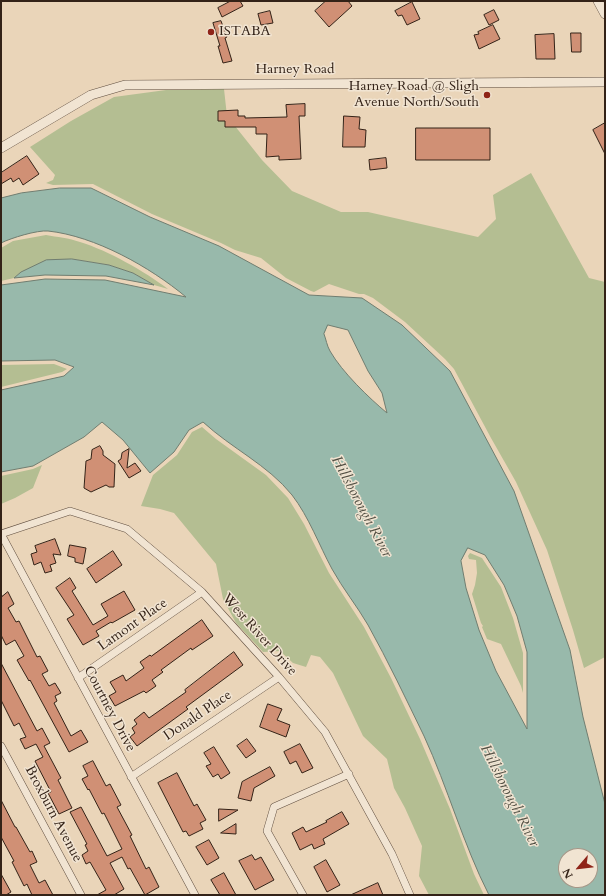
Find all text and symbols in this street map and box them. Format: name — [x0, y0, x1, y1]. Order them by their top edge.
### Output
place label: ISTABA — [219, 24, 270, 40]
marker: ISTABA — [206, 27, 216, 37]
street label: Harney Road — [255, 62, 335, 78]
place label: Harney Road @ Sligh Avenue North/South — [349, 79, 479, 112]
marker: Harney Road @ Sligh Avenue North/South — [482, 90, 492, 100]
water label: Hillsborough River — [327, 453, 395, 561]
street label: West River Drive — [218, 591, 300, 679]
street label: Lamont Place — [95, 595, 171, 655]
street label: Courtney Drive — [79, 663, 139, 755]
street label: Donald Place — [161, 687, 235, 745]
water label: Hillsborough River — [475, 742, 543, 850]
street label: Broxburn Avenue — [21, 763, 85, 865]
north arrow — [558, 848, 598, 888]
text: N — [559, 866, 577, 881]

